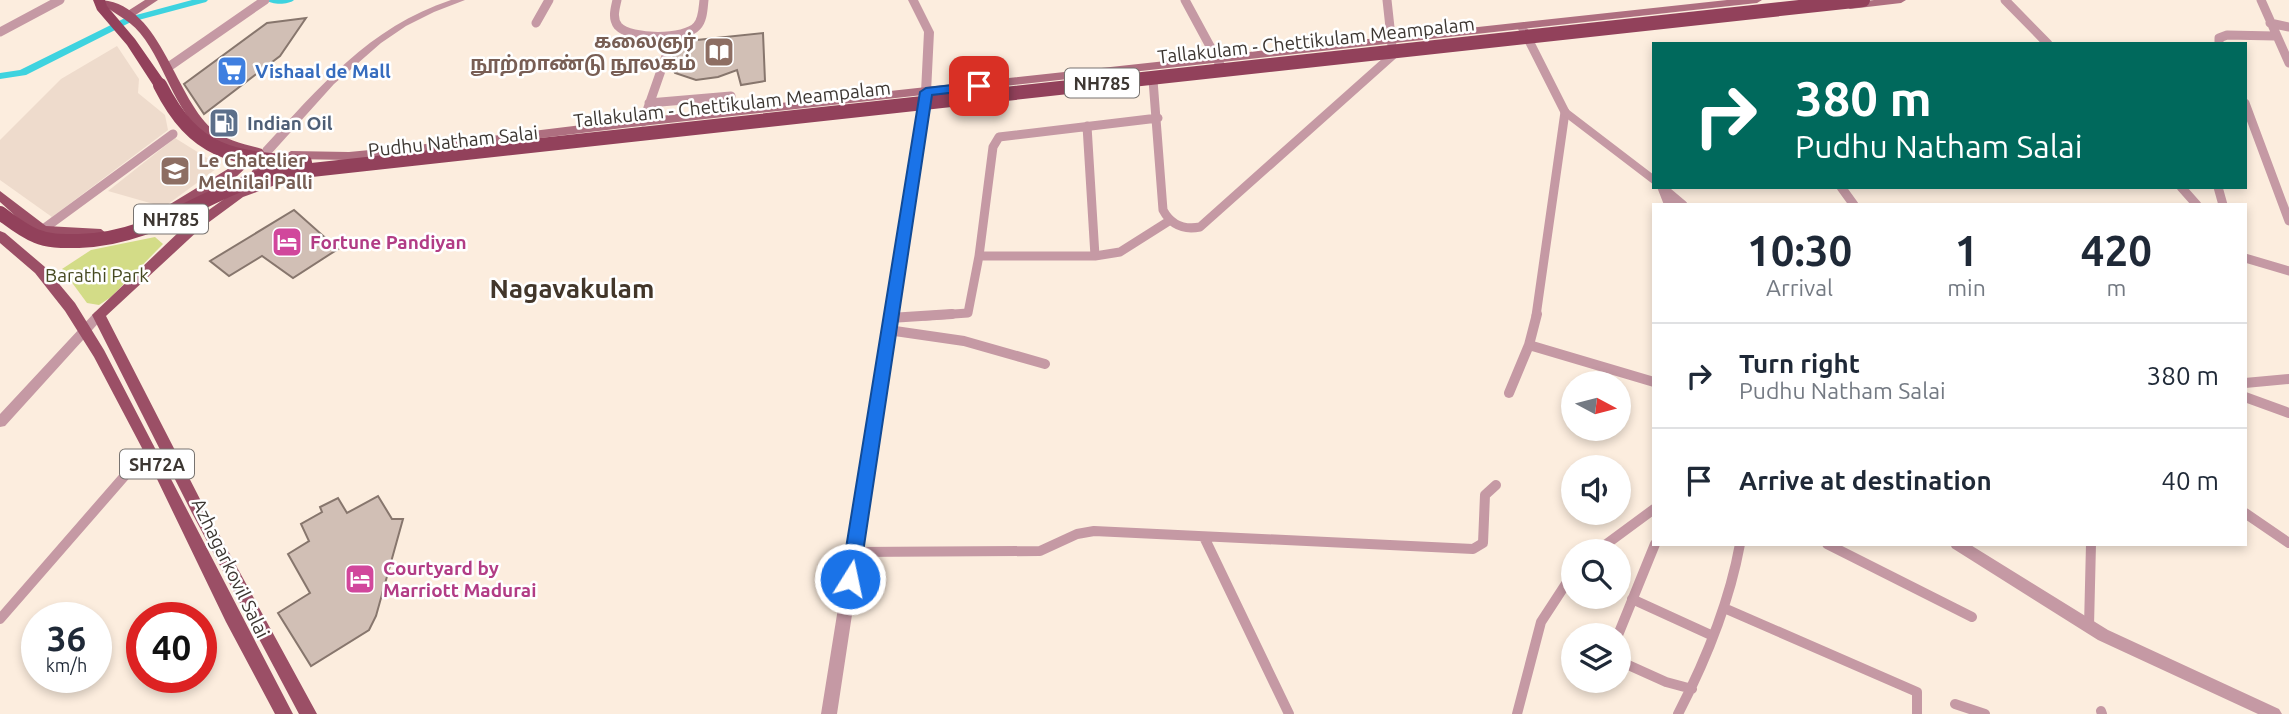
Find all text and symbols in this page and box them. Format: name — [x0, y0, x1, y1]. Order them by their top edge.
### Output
street label: Tallakulam - Chettikulam Meampalam — [1156, 12, 1476, 68]
place label: கலைஞர் நூற்றாண்டு நூலகம் — [470, 30, 696, 76]
library icon: கலைஞர் நூற்றாண்டு நூலகம் — [702, 35, 736, 69]
supermarket icon: Vishaal de Mall — [215, 54, 249, 88]
pin — [949, 56, 1009, 116]
place label: Vishaal de Mall — [255, 60, 391, 82]
icon: arrive — [960, 67, 998, 105]
road number: NH785 — [1065, 68, 1139, 98]
icon: right — [1680, 70, 1771, 161]
text: 380 m — [1795, 70, 1932, 125]
street label: Tallakulam - Chettikulam Meampalam — [572, 76, 892, 132]
fuel station icon: Indian Oil — [207, 106, 241, 140]
place label: Indian Oil — [247, 112, 333, 134]
street label: Pudhu Natham Salai — [367, 121, 539, 161]
text: Pudhu Natham Salai — [1795, 128, 2082, 164]
place label: Le Chatelier Melnilai Palli — [198, 149, 313, 193]
school or university icon: Le Chatelier Melnilai Palli — [158, 154, 192, 188]
road number: NH785 — [134, 204, 208, 233]
hotel icon: Fortune Pandiyan — [270, 225, 304, 259]
text: 10:30 — [1747, 227, 1852, 274]
text: 1 — [1955, 227, 1978, 274]
text: 420 — [2081, 227, 2152, 274]
place label: Fortune Pandiyan — [310, 231, 467, 253]
park label: Barathi Park — [45, 264, 149, 286]
district label: Nagavakulam — [490, 274, 654, 303]
text: Arrival — [1766, 275, 1833, 300]
text: min — [1947, 275, 1986, 300]
text: m — [2106, 275, 2126, 300]
text: Turn right — [1739, 349, 1860, 378]
icon: right — [1680, 357, 1718, 395]
text: 380 m — [2147, 361, 2219, 390]
north arrow — [1561, 371, 1631, 441]
map controls — [1561, 371, 1631, 693]
text: Pudhu Natham Salai — [1739, 378, 1946, 403]
road number: SH72A — [120, 450, 194, 478]
button: sound — [1561, 455, 1631, 525]
icon: arrive — [1680, 462, 1718, 500]
text: Arrive at destination — [1739, 466, 1992, 495]
text: 40 m — [2161, 466, 2219, 495]
street label: Azhagarkovil Salai — [188, 495, 274, 641]
button: search — [1561, 539, 1631, 609]
position arrow — [813, 542, 887, 616]
place label: Courtyard by Marriott Madurai — [383, 557, 536, 601]
hotel icon: Courtyard by Marriott Madurai — [343, 562, 377, 596]
speed limit sign: 40 — [126, 602, 217, 693]
text: 36 — [47, 618, 86, 658]
button: layers — [1561, 623, 1631, 693]
text: km/h — [46, 655, 87, 675]

